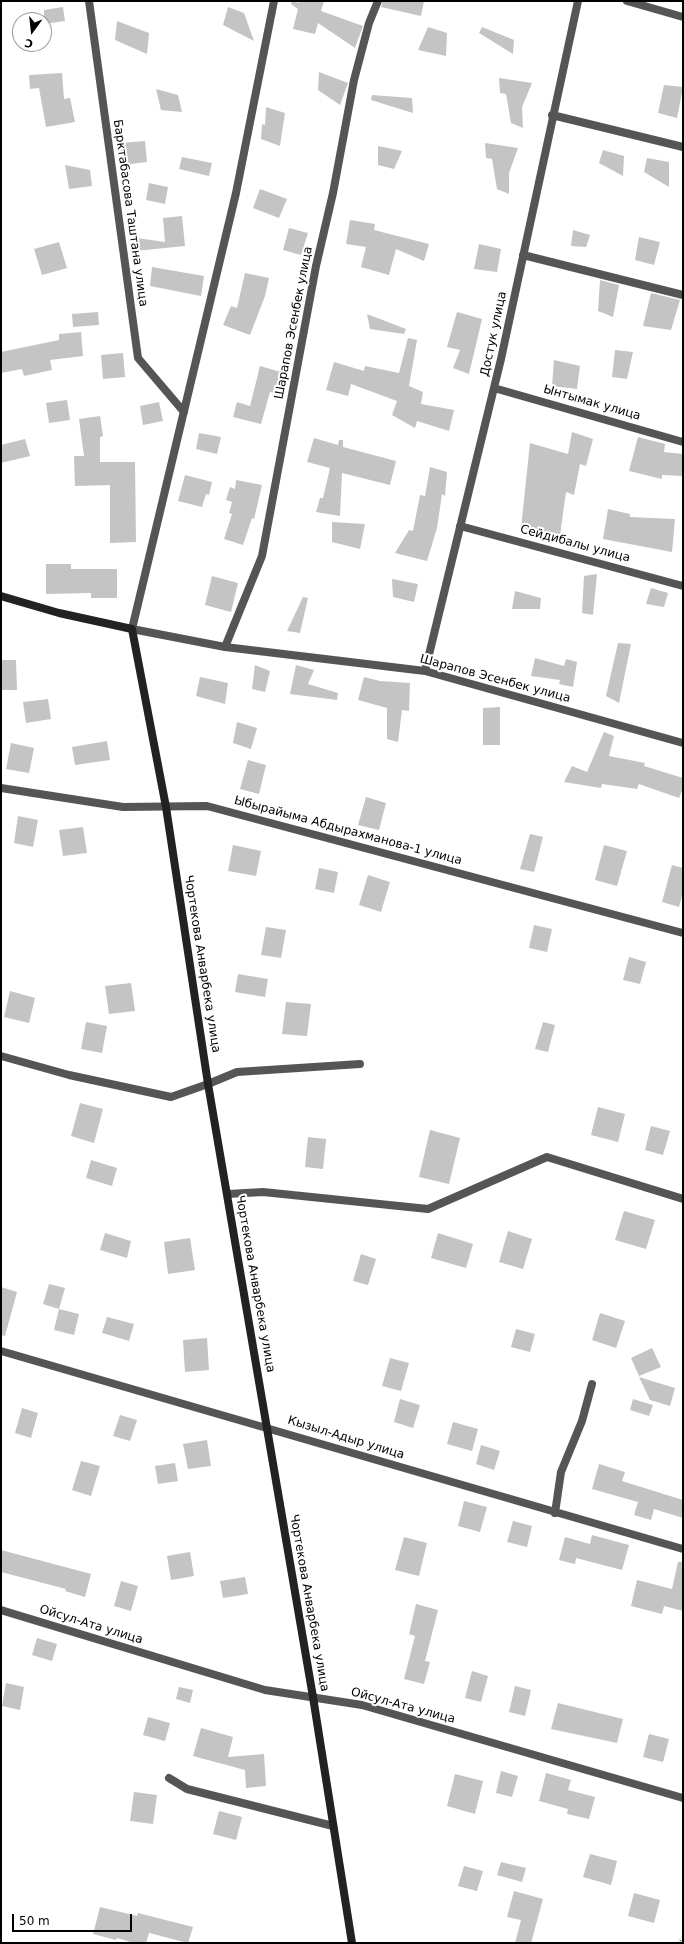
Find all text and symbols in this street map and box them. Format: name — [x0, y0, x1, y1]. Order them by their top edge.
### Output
north arrow — [12, 12, 52, 52]
text: С — [23, 36, 35, 50]
street label: Барктабасова Таштана улица — [110, 118, 150, 308]
street label: Шарапов Эсенбек улица — [272, 245, 316, 401]
street label: Достук улица — [478, 290, 510, 378]
street label: Ынтымак улица — [542, 382, 642, 424]
street label: Сейдибалы улица — [518, 522, 632, 566]
street label: Шарапов Эсенбек улица — [418, 652, 572, 706]
street label: Ыбырайыма Абдырахманова-1 улица — [233, 794, 463, 868]
street label: Чортекова Анварбека улица — [181, 874, 223, 1054]
street label: Чортекова Анварбека улица — [232, 1194, 278, 1374]
street label: Кызыл-Адыр улица — [286, 1413, 406, 1463]
street label: Чортекова Анварбека улица — [286, 1513, 332, 1693]
street label: Ойсул-Ата улица — [38, 1602, 144, 1648]
street label: Ойсул-Ата улица — [349, 1685, 457, 1727]
scale bar — [14, 1906, 134, 1932]
text: 50 m — [19, 1914, 50, 1928]

